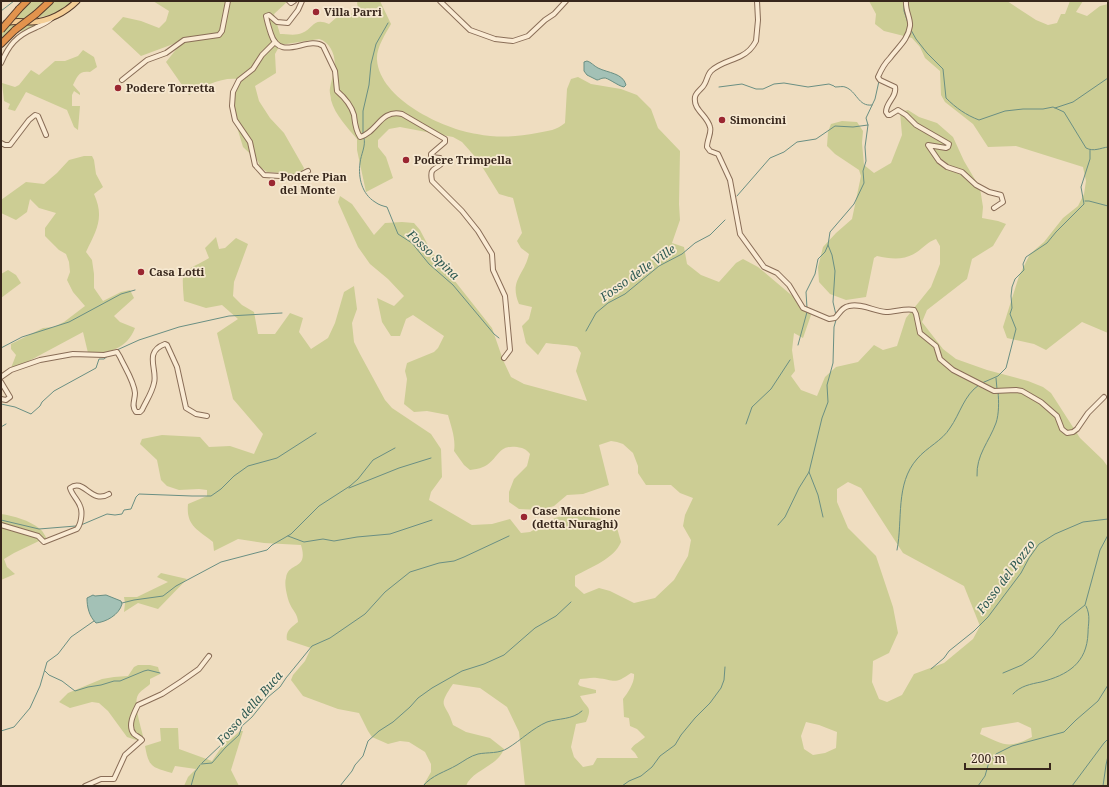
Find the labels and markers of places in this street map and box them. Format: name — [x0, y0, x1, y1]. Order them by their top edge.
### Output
place label: Villa Parri — [324, 4, 382, 19]
marker: Villa Parri — [311, 7, 321, 17]
place label: Podere Torretta — [126, 80, 215, 95]
marker: Podere Torretta — [113, 83, 123, 93]
place label: Simoncini — [730, 112, 786, 127]
marker: Simoncini — [717, 115, 727, 125]
place label: Podere Trimpella — [414, 152, 512, 167]
marker: Podere Trimpella — [401, 155, 411, 165]
place label: Podere Pian del Monte — [280, 169, 348, 197]
marker: Podere Pian del Monte — [267, 178, 277, 188]
place label: Casa Lotti — [149, 264, 205, 279]
marker: Casa Lotti — [136, 267, 146, 277]
place label: Case Macchione (detta Nuraghi) — [532, 503, 621, 531]
marker: Case Macchione (detta Nuraghi) — [519, 512, 529, 522]

